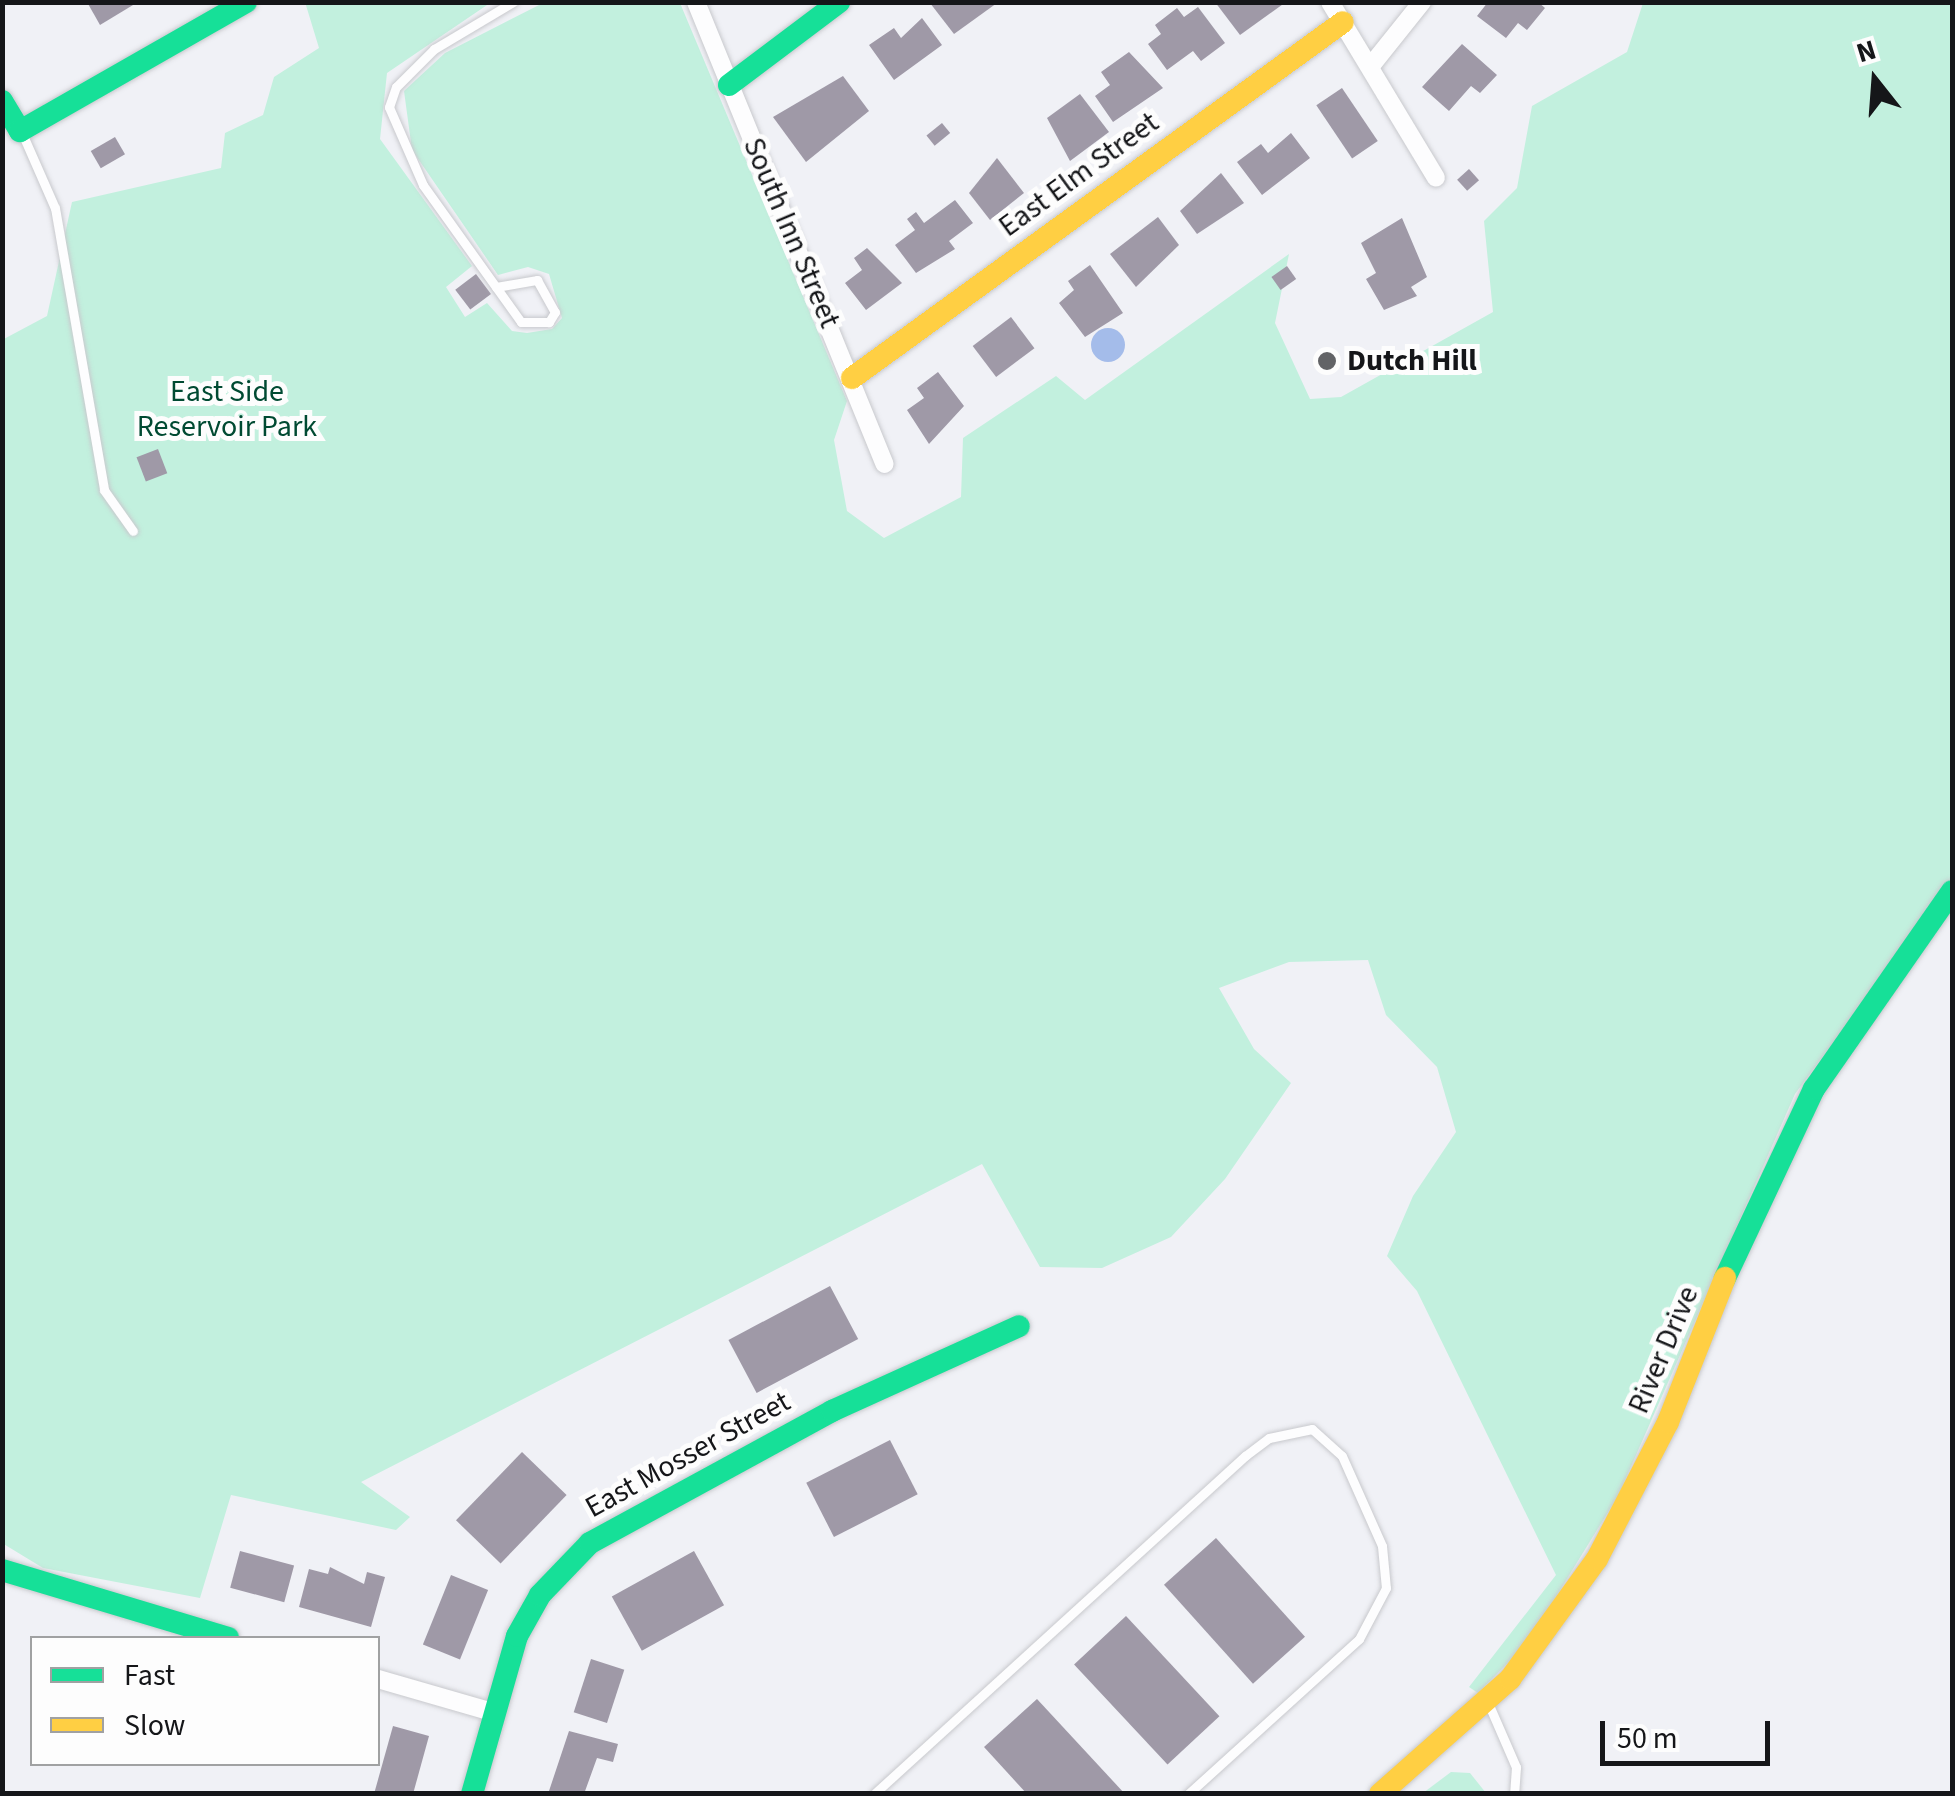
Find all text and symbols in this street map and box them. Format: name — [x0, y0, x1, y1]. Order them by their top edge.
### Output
text: N — [1851, 29, 1881, 73]
north arrow — [1825, 30, 1925, 130]
street label: East Elm Street — [992, 105, 1166, 245]
street label: South Inn Street — [735, 133, 847, 333]
place label: Dutch Hill — [1347, 343, 1477, 379]
marker: Dutch Hill — [1316, 350, 1338, 372]
park label: East Side Reservoir Park — [137, 374, 317, 444]
street label: River Drive — [1621, 1281, 1707, 1419]
street label: East Mosser Street — [579, 1384, 797, 1526]
legend — [30, 1636, 380, 1766]
text: Fast — [124, 1654, 175, 1697]
scale bar — [1605, 1701, 1775, 1763]
text: Slow — [124, 1704, 185, 1747]
text: 50 m — [1617, 1717, 1678, 1760]

